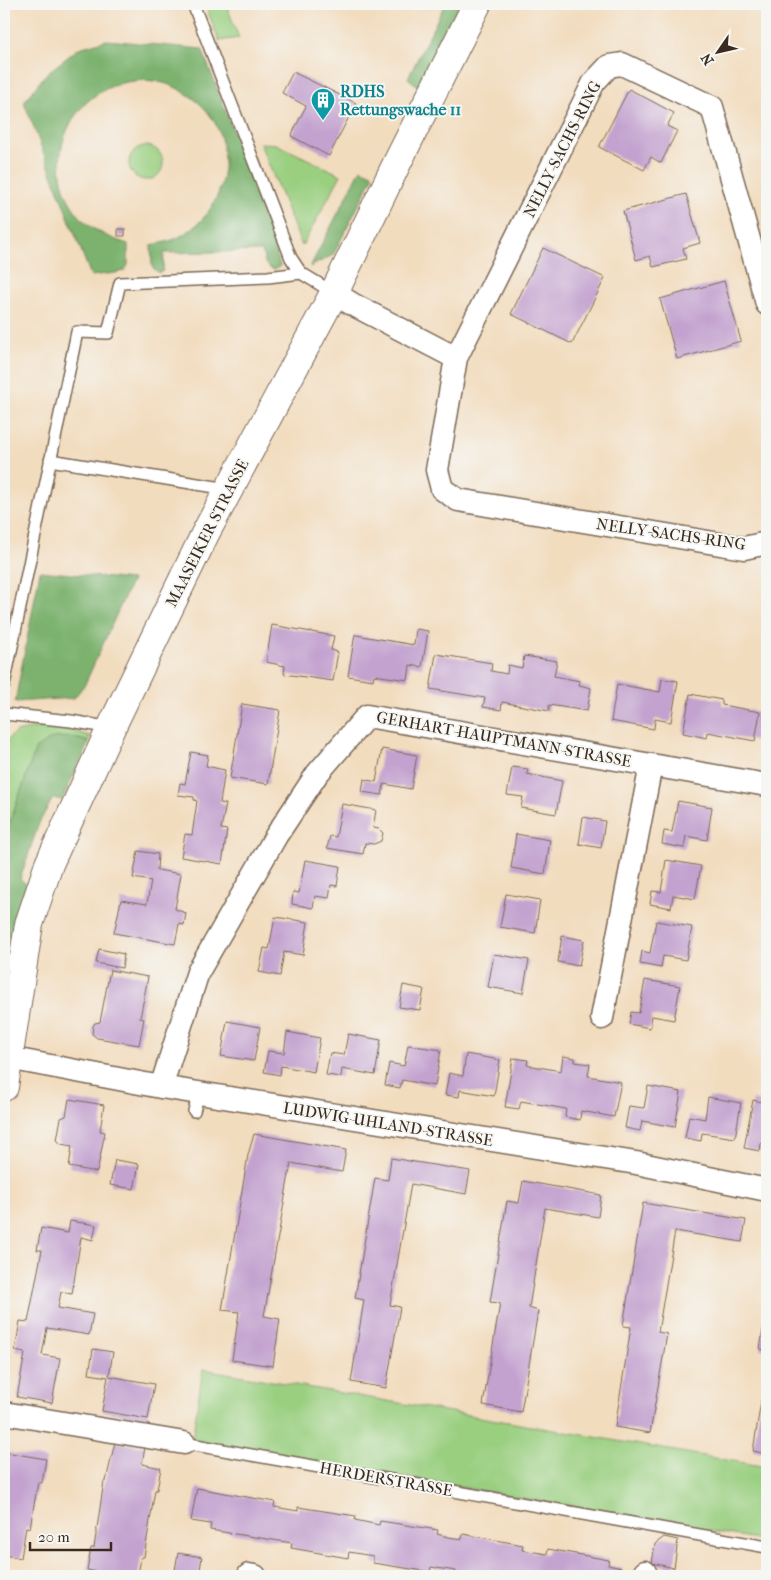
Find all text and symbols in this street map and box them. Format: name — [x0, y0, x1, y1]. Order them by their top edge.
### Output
north arrow — [694, 28, 744, 78]
text: N — [697, 50, 718, 68]
street label: NELLY-SACHS-RING — [519, 78, 605, 220]
place label: RDHS Rettungswache 11 — [340, 82, 462, 120]
building icon: RDHS Rettungswache 11 — [310, 87, 336, 121]
street label: MAASEIKER STRASSE — [161, 456, 253, 610]
street label: NELLY-SACHS-RING — [595, 514, 747, 554]
street label: GERHART-HAUPTMANN-STRASSE — [375, 707, 633, 771]
street label: LUDWIG-UHLAND-STRASSE — [282, 1098, 494, 1150]
street label: HERDERSTRASSE — [318, 1458, 454, 1500]
scale bar — [30, 1520, 111, 1552]
text: 20 m — [38, 1528, 70, 1546]

